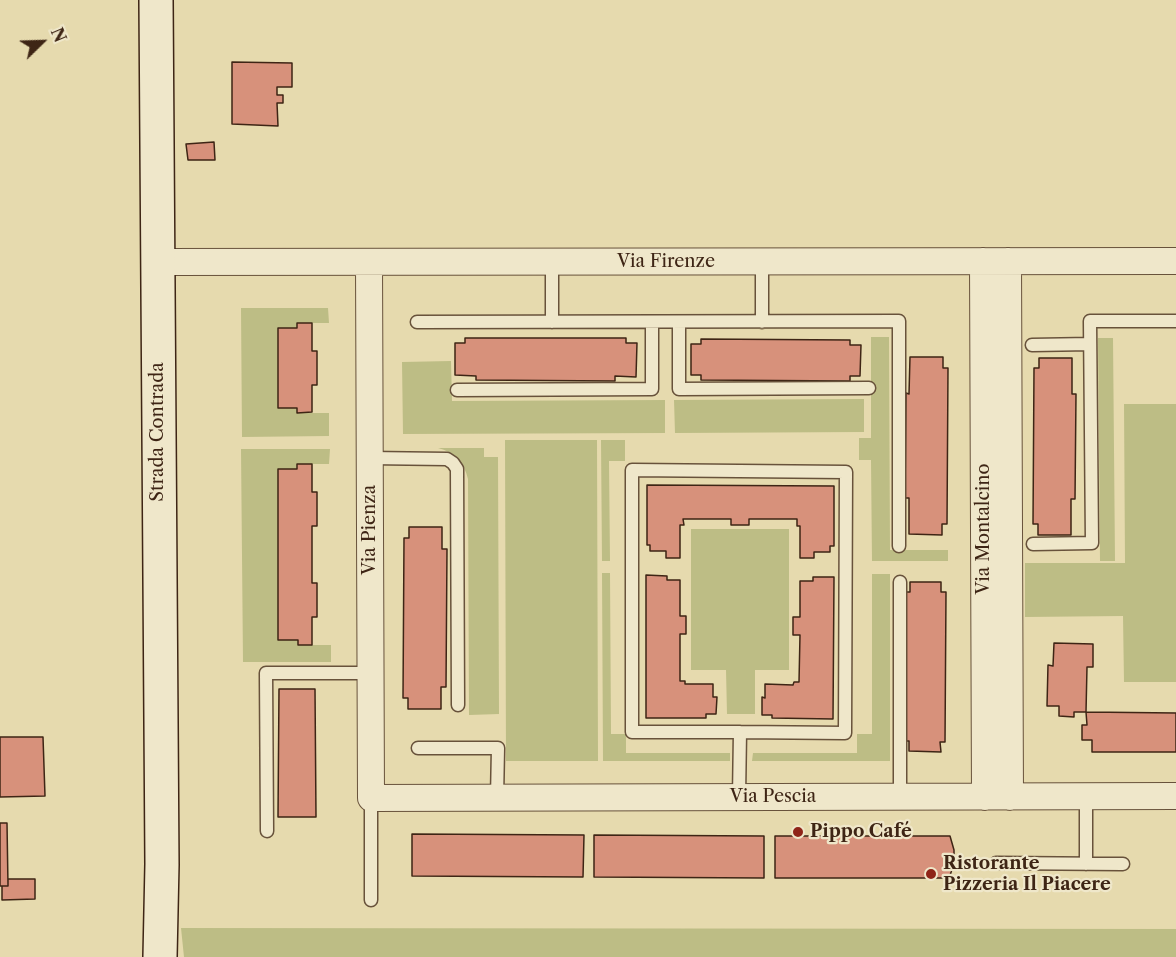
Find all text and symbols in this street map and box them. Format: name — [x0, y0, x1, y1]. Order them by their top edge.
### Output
north arrow — [12, 12, 72, 72]
text: N — [47, 25, 70, 45]
street label: Via Firenze — [617, 251, 715, 273]
street label: Strada Contrada — [147, 362, 169, 502]
street label: Via Montalcino — [973, 463, 995, 595]
street label: Via Pienza — [359, 485, 381, 575]
street label: Via Pescia — [730, 786, 816, 808]
place label: Pippo Café — [810, 821, 912, 843]
marker: Pippo Café — [791, 825, 805, 839]
place label: Ristorante Pizzeria Il Piacere — [943, 853, 1111, 896]
marker: Ristorante Pizzeria Il Piacere — [924, 867, 938, 881]

